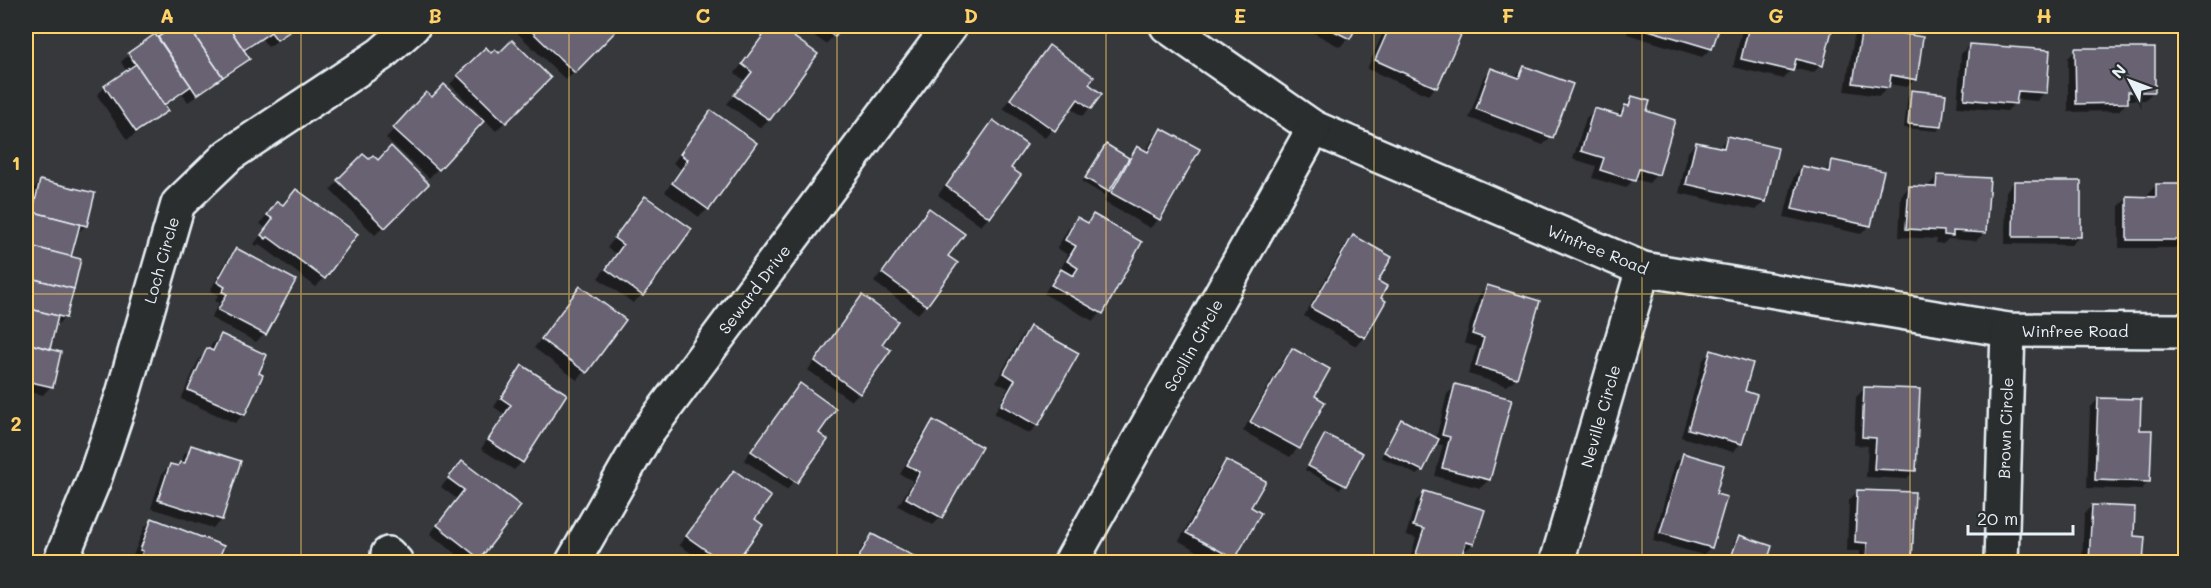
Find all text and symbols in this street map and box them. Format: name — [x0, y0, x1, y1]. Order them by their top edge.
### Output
text: A — [160, 2, 174, 28]
text: B — [428, 2, 442, 28]
text: C — [696, 2, 711, 28]
text: D — [964, 2, 978, 28]
text: E — [1234, 2, 1246, 28]
text: F — [1502, 2, 1515, 28]
text: G — [1768, 2, 1784, 28]
text: H — [2036, 2, 2052, 28]
north arrow — [2100, 51, 2160, 111]
text: N — [2106, 59, 2130, 82]
text: 1 — [12, 149, 20, 175]
street label: Loch Circle — [139, 214, 183, 306]
street label: Winfree Road — [1545, 219, 1651, 279]
street label: Seward Drive — [713, 240, 795, 338]
street label: Scollin Circle — [1159, 295, 1227, 395]
street label: Winfree Road — [2022, 320, 2128, 341]
street label: Neville Circle — [1575, 362, 1625, 470]
street label: Brown Circle — [1993, 377, 2017, 479]
text: 2 — [10, 410, 22, 436]
scale bar — [1968, 498, 2073, 536]
text: 20 m — [1977, 506, 2018, 530]

